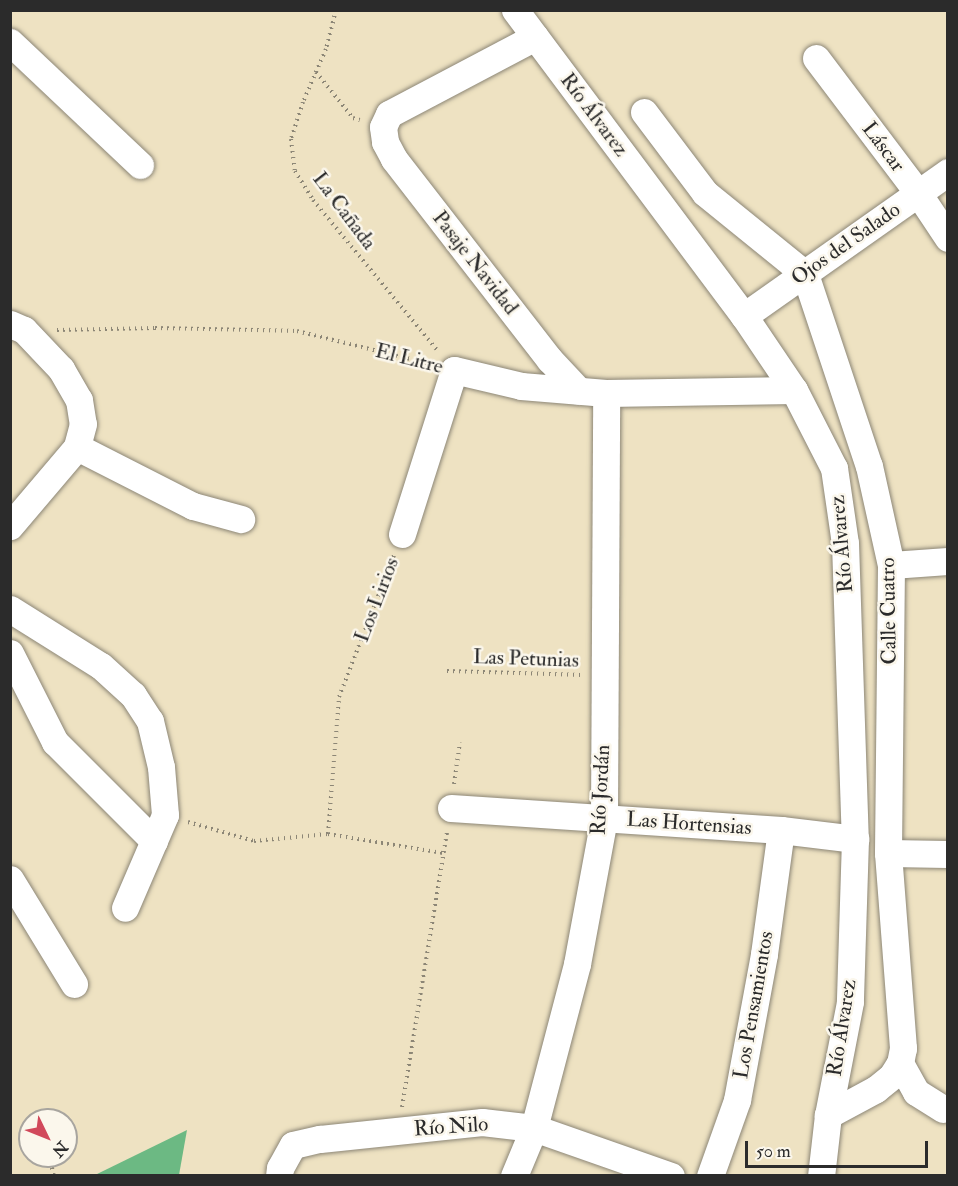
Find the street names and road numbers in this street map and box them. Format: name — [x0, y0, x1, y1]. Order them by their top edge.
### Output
street label: Río Álvarez — [554, 68, 634, 162]
street label: Láscar — [856, 117, 910, 177]
street label: La Cañada — [307, 167, 381, 255]
street label: Ojos del Salado — [787, 197, 905, 291]
street label: Pasaje Navidad — [427, 206, 523, 320]
street label: El Litre — [373, 338, 445, 380]
street label: Río Álvarez — [825, 494, 859, 594]
street label: Los Lirios — [349, 554, 405, 646]
street label: Calle Cuatro — [875, 557, 903, 665]
street label: Las Petunias — [473, 645, 579, 673]
street label: Río Jordán — [586, 744, 616, 836]
street label: Las Hortensias — [626, 807, 752, 841]
street label: Los Pensamientos — [729, 929, 779, 1081]
street label: Río Álvarez — [822, 978, 862, 1078]
street label: Río Nilo — [413, 1112, 489, 1142]

